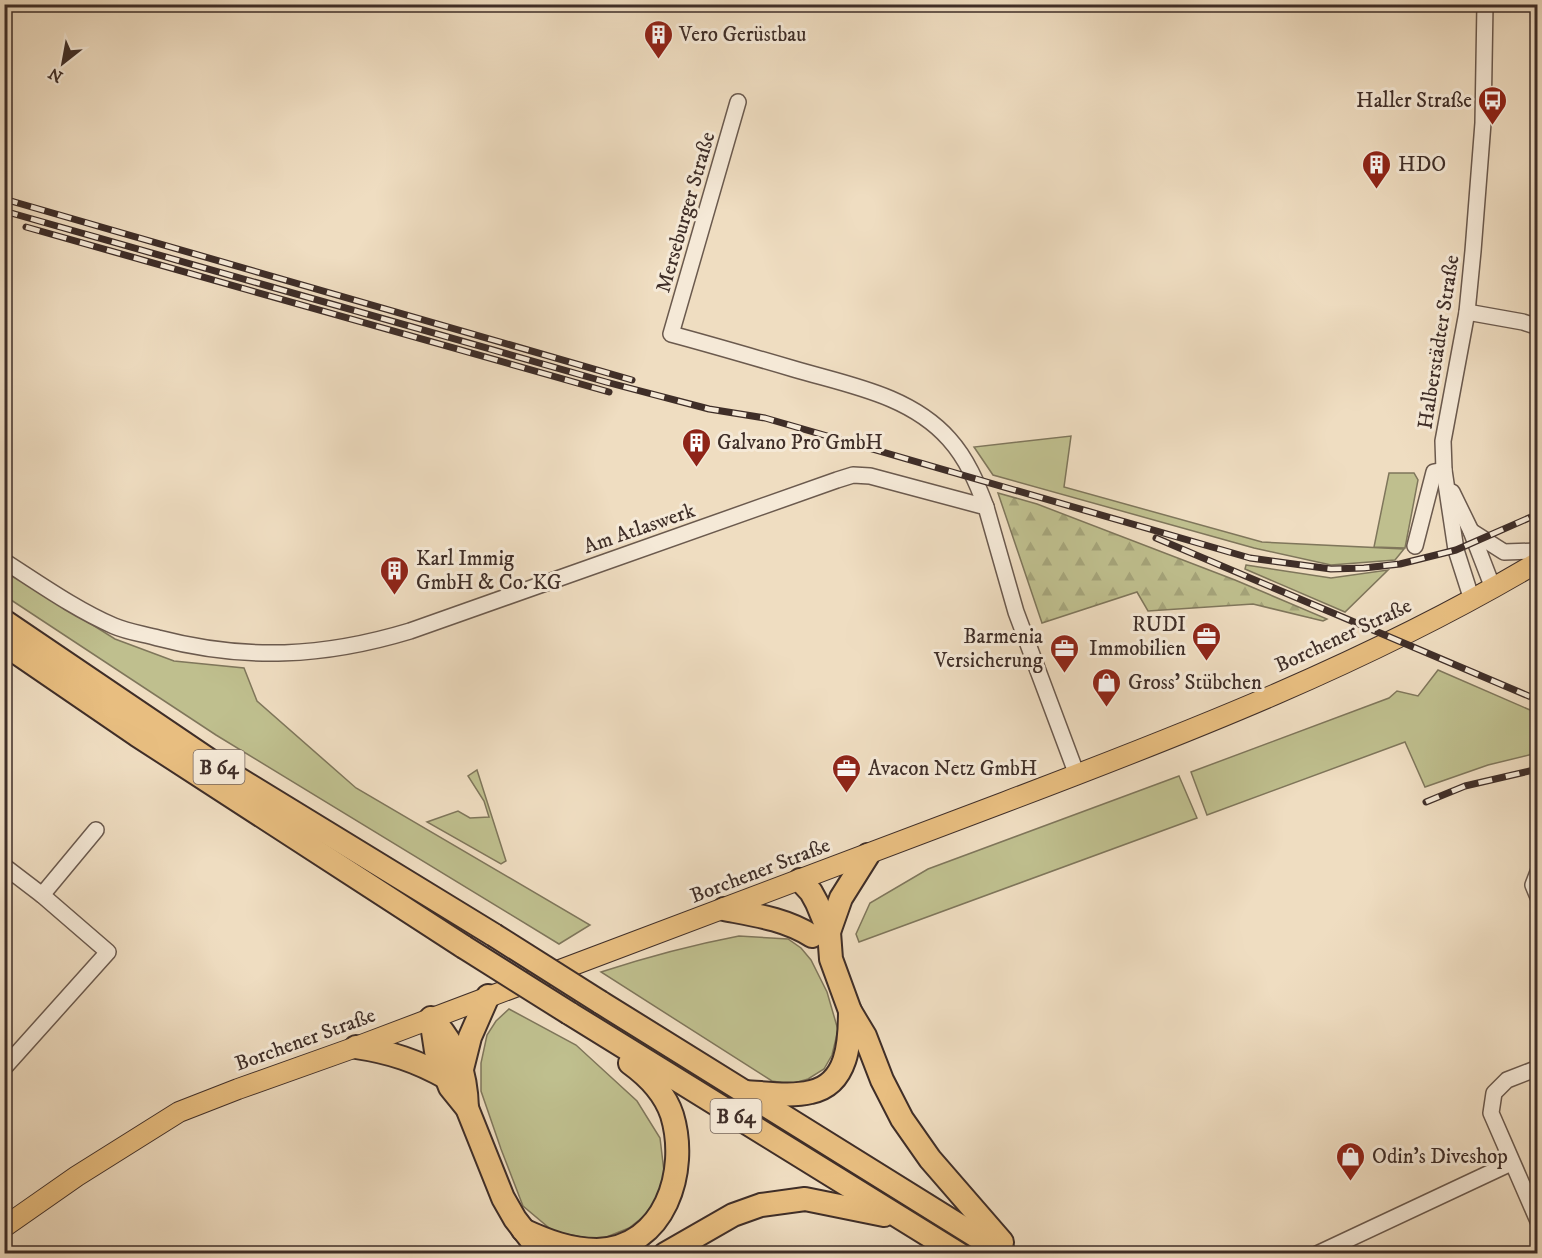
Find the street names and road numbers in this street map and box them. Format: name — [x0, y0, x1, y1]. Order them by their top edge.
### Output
street label: Merseburger Straße — [651, 129, 721, 296]
street label: Halberstädter Straße — [1412, 253, 1466, 431]
street label: Am Atlaswerk — [580, 498, 699, 560]
street label: Borchener Straße — [1271, 593, 1416, 679]
road number: B 64 — [194, 750, 244, 784]
street label: Borchener Straße — [687, 832, 834, 910]
street label: Borchener Straße — [232, 1002, 379, 1077]
road number: B 64 — [710, 1099, 762, 1133]

